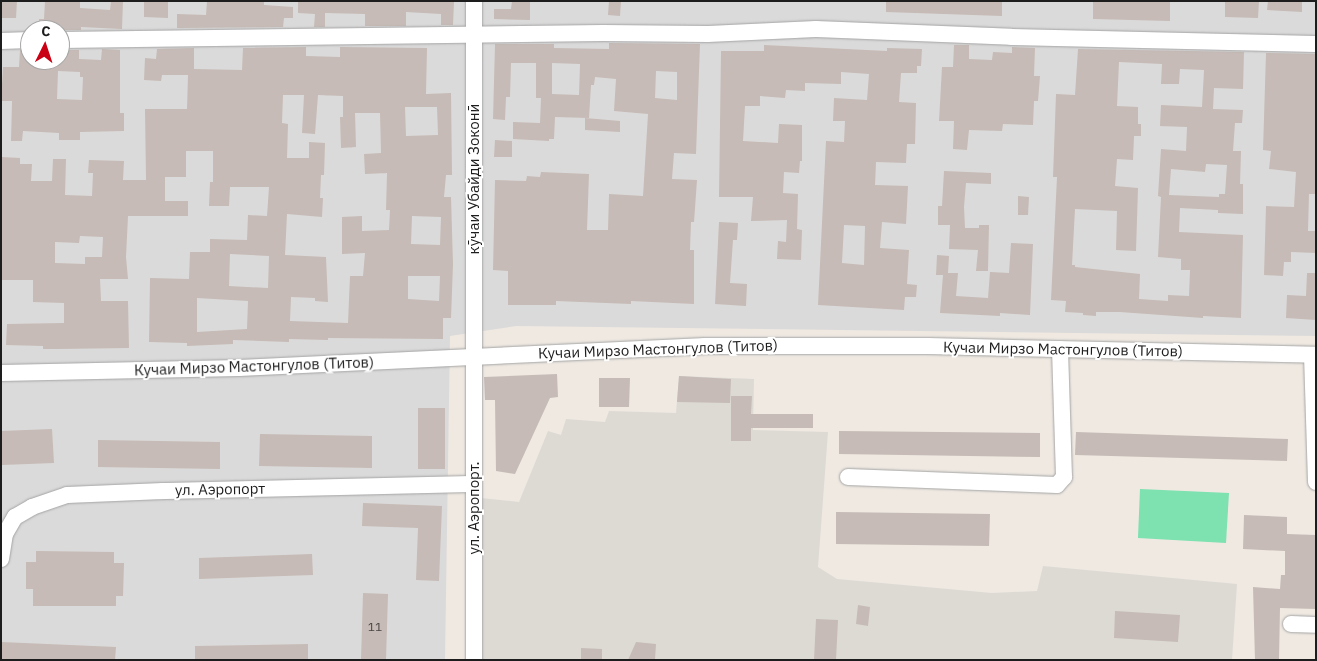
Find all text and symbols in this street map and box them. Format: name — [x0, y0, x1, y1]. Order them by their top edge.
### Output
north arrow — [20, 20, 70, 70]
text: С — [41, 22, 51, 40]
street label: кӯчаи Убайди Зоконӣ — [465, 104, 483, 254]
street label: Кучаи Мирзо Мастонгулов (Титов) — [538, 336, 778, 362]
street label: Кучаи Мирзо Мастонгулов (Титов) — [943, 338, 1183, 360]
street label: Кучаи Мирзо Мастонгулов (Титов) — [134, 353, 374, 379]
street label: ул. Аэропорт. — [465, 461, 483, 555]
street label: ул. Аэропорт — [175, 479, 265, 499]
house number: 11 — [368, 620, 382, 634]

